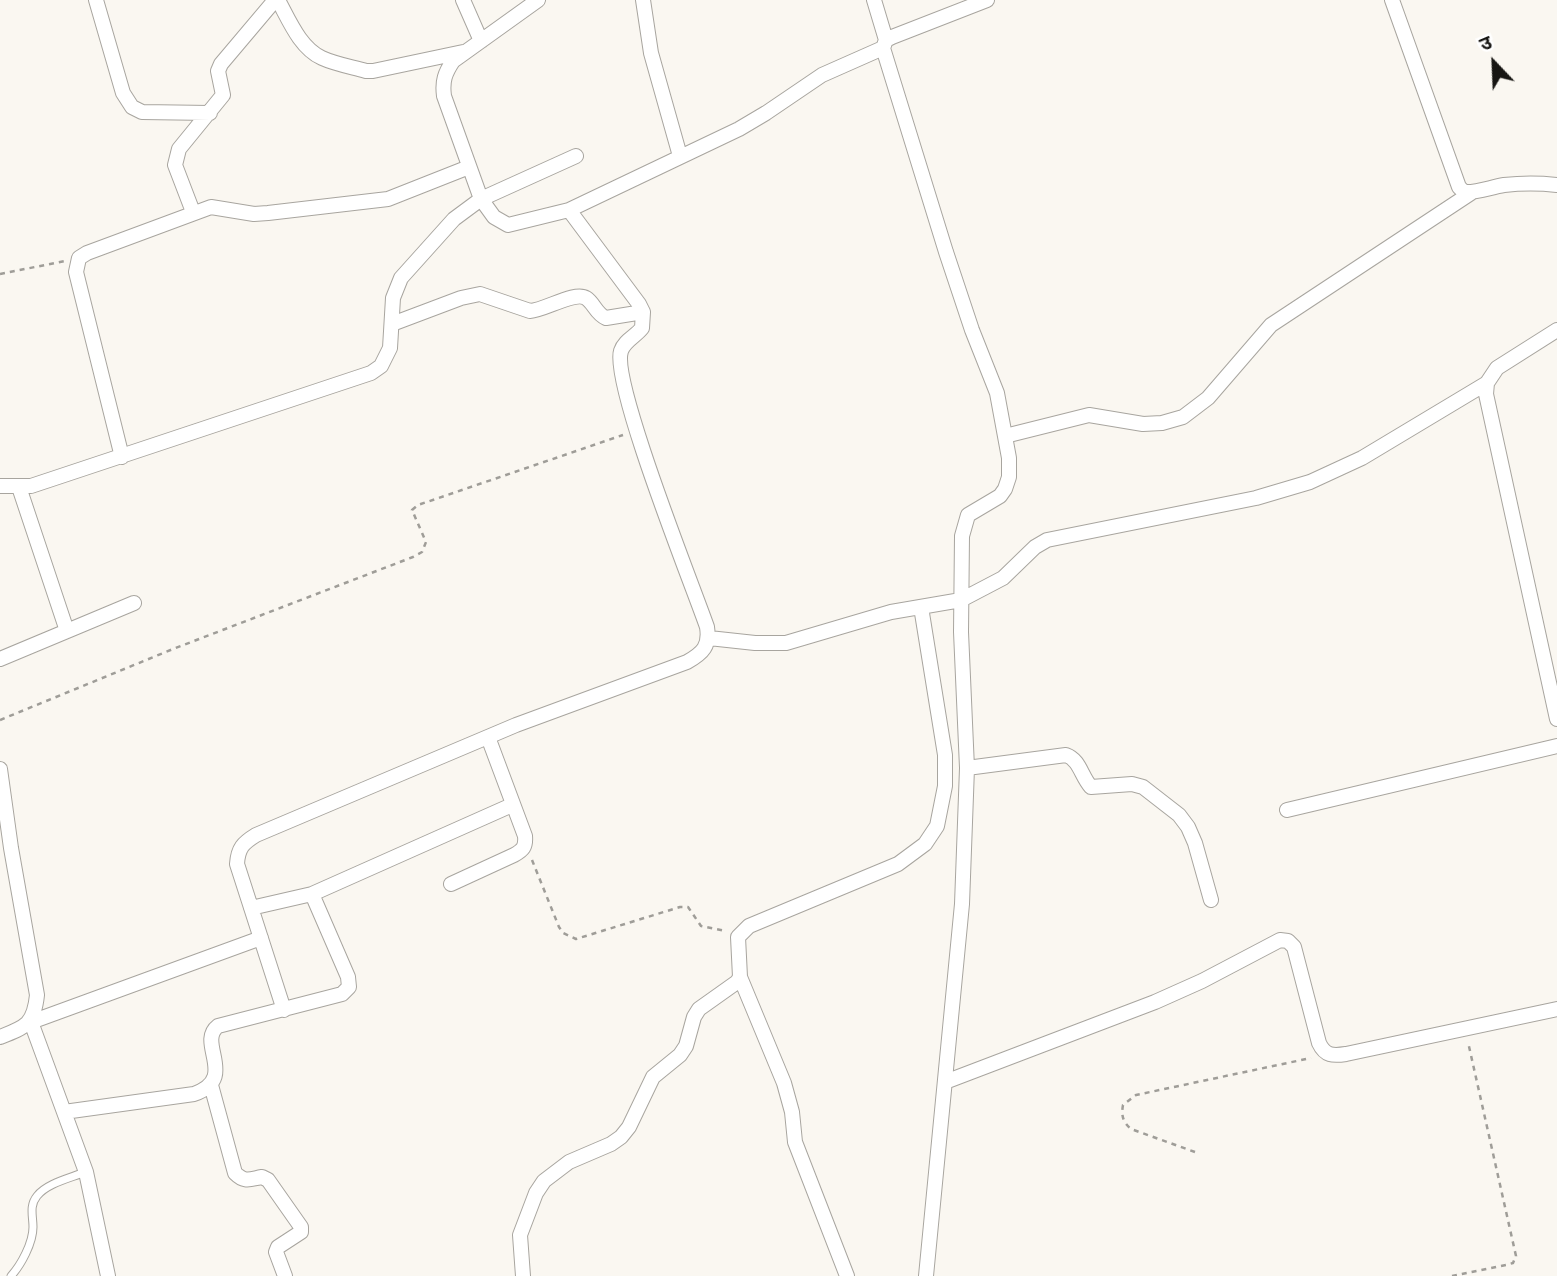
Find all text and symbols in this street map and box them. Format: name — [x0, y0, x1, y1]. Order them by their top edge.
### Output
north arrow — [1459, 28, 1529, 98]
text: उ — [1476, 31, 1495, 55]

